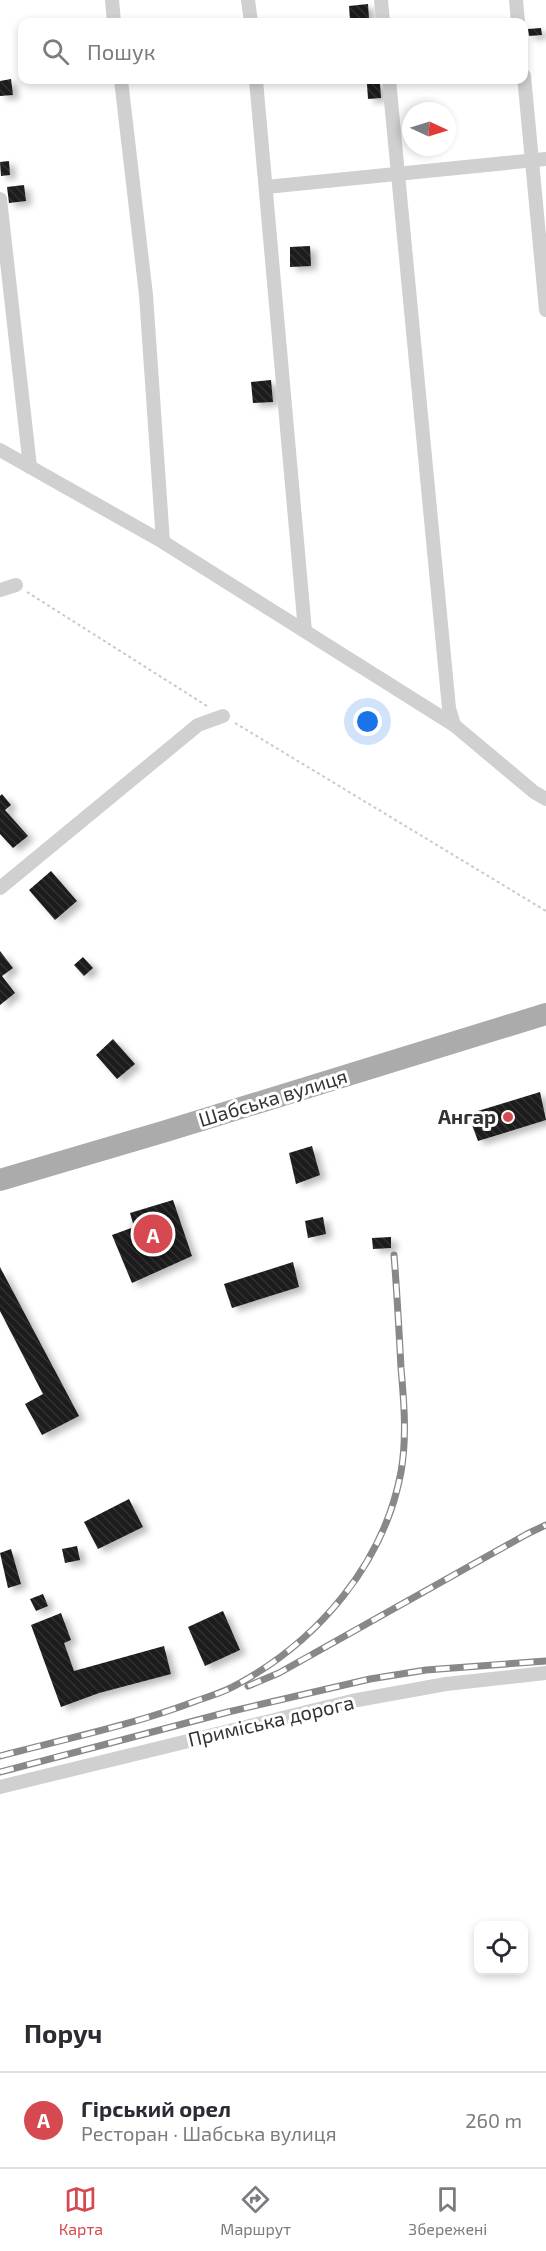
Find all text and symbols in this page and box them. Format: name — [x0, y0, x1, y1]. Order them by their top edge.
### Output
search box — [18, 18, 528, 84]
icon: search — [39, 35, 72, 68]
text: Пошук — [87, 38, 156, 64]
north arrow — [402, 102, 456, 156]
your location — [353, 707, 382, 736]
street label: Шабська вулиця — [196, 1063, 350, 1132]
place label: Ангар — [438, 1104, 496, 1128]
marker: Ангар — [501, 1110, 515, 1124]
pin: A — [134, 1212, 172, 1256]
street label: Приміська дорога — [185, 1689, 356, 1751]
map controls — [474, 1921, 528, 1975]
button: locate — [474, 1921, 528, 1975]
text: Поруч — [24, 2017, 102, 2048]
text: Гірський орел — [81, 2095, 231, 2121]
text: A — [37, 2108, 50, 2132]
text: 260 m — [465, 2108, 522, 2132]
text: Ресторан · Шабська вулиця — [81, 2121, 337, 2145]
tab: Карта — [59, 2183, 103, 2238]
tab: Маршрут — [220, 2183, 291, 2238]
tab: Збережені — [408, 2183, 487, 2238]

